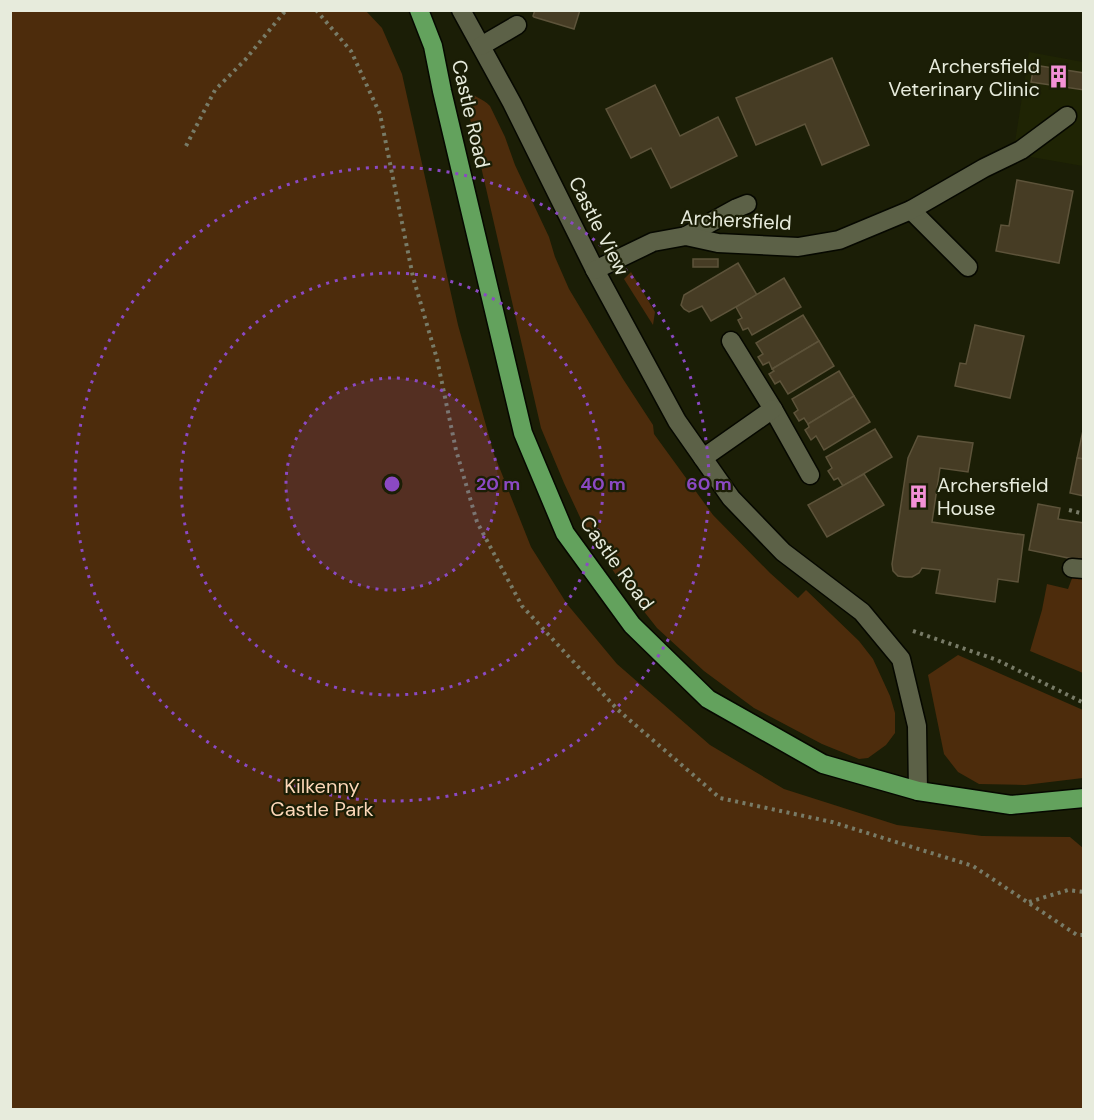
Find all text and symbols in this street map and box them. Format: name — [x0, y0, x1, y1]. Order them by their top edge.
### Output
place label: Archersfield Veterinary Clinic — [888, 53, 1040, 102]
street label: Castle Road — [446, 57, 496, 171]
building icon: Archersfield Veterinary Clinic — [1045, 64, 1071, 90]
street label: Castle View — [563, 172, 635, 280]
street label: Archersfield — [680, 204, 792, 236]
text: 20 m — [476, 472, 520, 496]
text: 40 m — [580, 472, 626, 496]
text: 60 m — [686, 472, 732, 496]
place label: Archersfield House — [937, 472, 1049, 521]
centre of rings — [382, 474, 402, 494]
building icon: Archersfield House — [906, 484, 932, 510]
street label: Castle Road — [574, 511, 660, 615]
park label: Kilkenny Castle Park — [270, 773, 374, 822]

